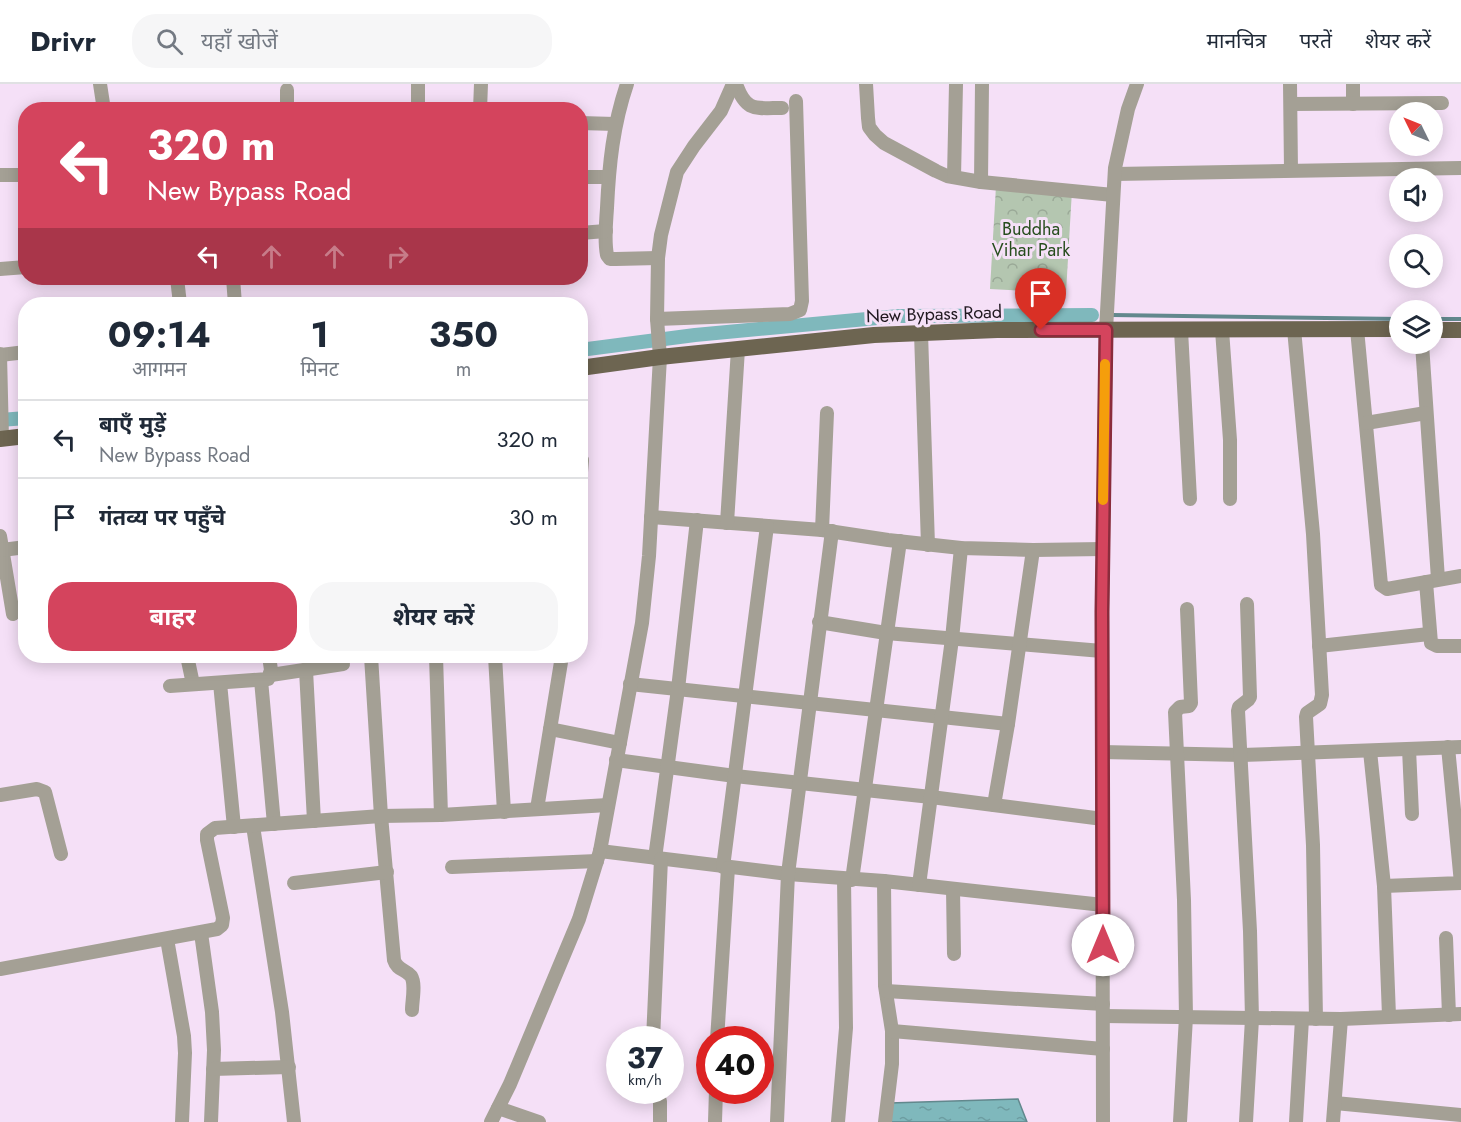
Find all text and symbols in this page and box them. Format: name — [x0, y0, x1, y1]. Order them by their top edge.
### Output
search box — [132, 14, 552, 68]
text: Drivr — [30, 21, 96, 62]
icon: search — [153, 25, 186, 58]
text: यहाँ खोजें — [201, 25, 278, 57]
text: मानचित्र — [1206, 26, 1266, 56]
text: परतें — [1299, 26, 1332, 56]
text: शेयर करें — [1365, 26, 1431, 56]
north arrow — [1389, 102, 1443, 156]
map controls — [1389, 102, 1443, 354]
text: 320 m — [147, 115, 275, 176]
icon: left — [48, 126, 126, 204]
button: sound — [1389, 168, 1443, 222]
text: New Bypass Road — [147, 171, 351, 210]
park label: Buddha Vihar Park — [992, 216, 1070, 263]
button: search — [1389, 234, 1443, 288]
icon: left — [192, 240, 225, 273]
icon: ahead — [255, 240, 288, 273]
icon: ahead — [318, 240, 351, 273]
icon: right — [381, 240, 414, 273]
pin — [1015, 268, 1066, 330]
icon: arrive — [1024, 277, 1057, 310]
street label: New Bypass Road — [865, 299, 1003, 329]
button: layers — [1389, 300, 1443, 354]
text: 09:14 — [108, 308, 211, 360]
text: 1 — [311, 308, 329, 360]
text: 350 — [429, 308, 498, 360]
text: आगमन — [132, 355, 187, 384]
text: मिनट — [301, 355, 339, 384]
text: m — [456, 355, 471, 384]
text: बाएँ मुड़ें — [99, 408, 166, 440]
icon: left — [48, 423, 81, 456]
text: 320 m — [497, 423, 558, 455]
text: New Bypass Road — [99, 441, 250, 470]
icon: arrive — [48, 501, 81, 534]
text: गंतव्य पर पहुँचे — [99, 501, 225, 533]
text: 30 m — [509, 501, 558, 533]
button: बाहर — [48, 582, 297, 651]
button: शेयर करें — [309, 582, 558, 651]
position arrow — [1071, 913, 1135, 977]
speed limit sign: 40 — [696, 1026, 774, 1104]
text: 37 — [627, 1036, 663, 1079]
text: km/h — [628, 1069, 662, 1091]

